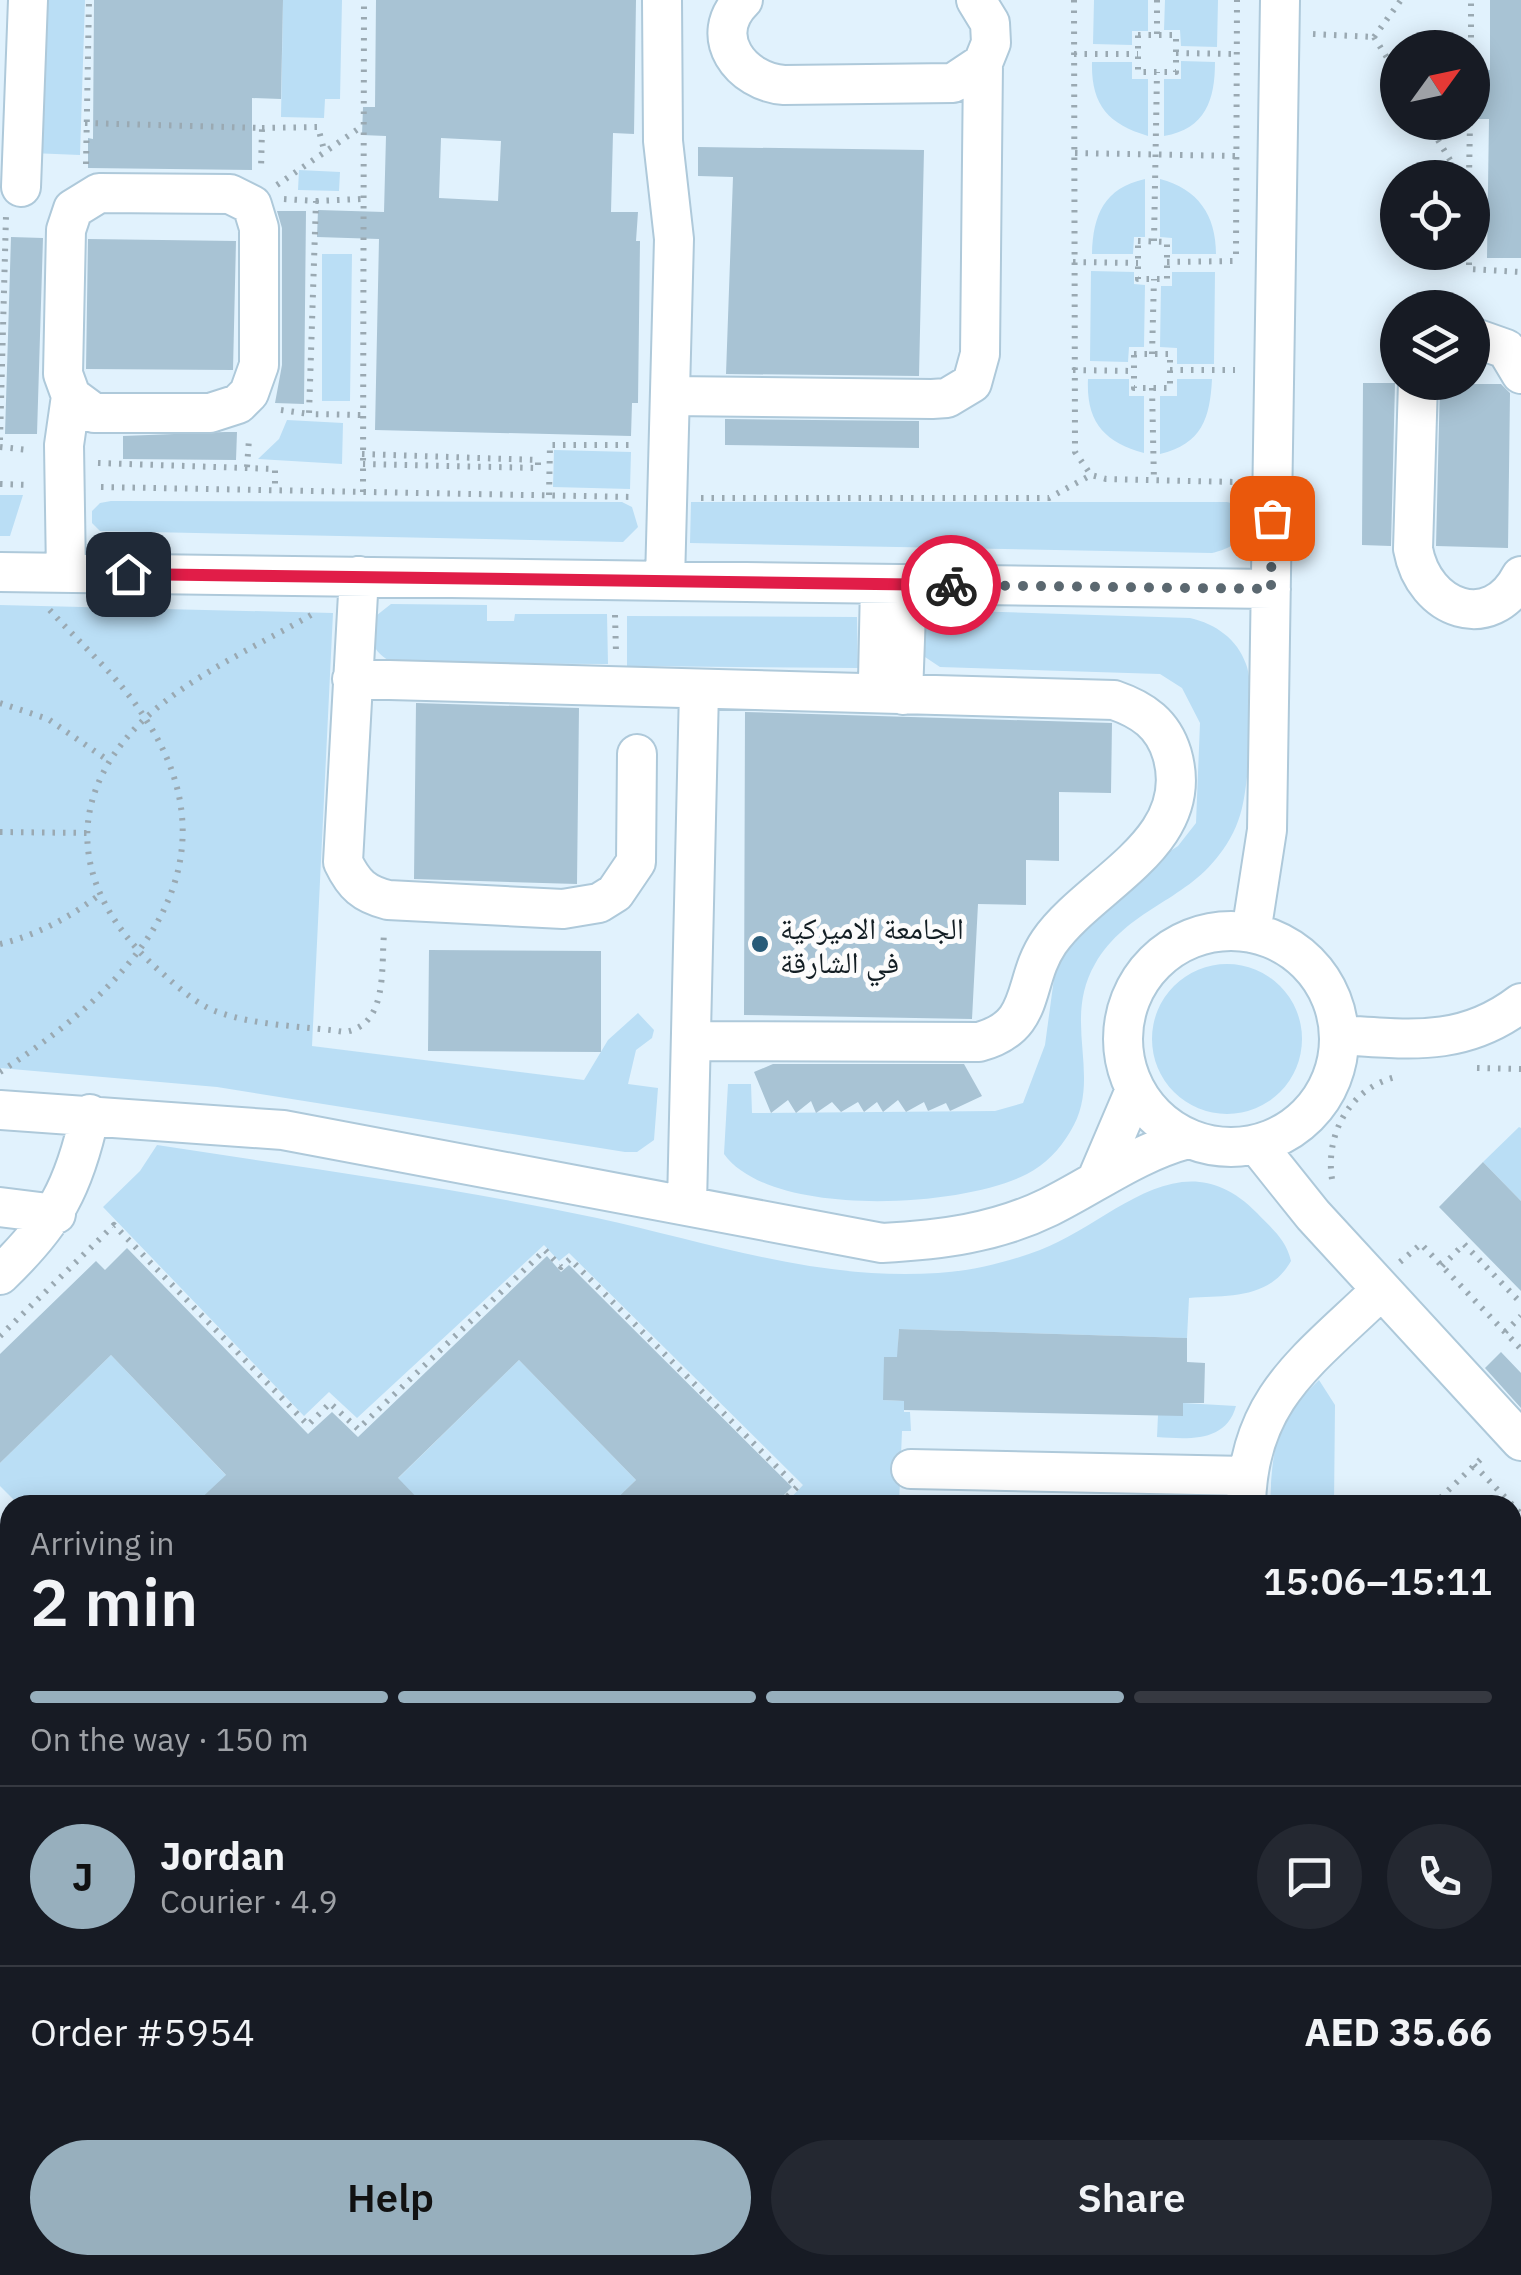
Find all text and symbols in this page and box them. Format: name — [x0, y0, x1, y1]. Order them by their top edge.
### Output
north arrow — [1380, 30, 1490, 140]
map controls — [1380, 30, 1490, 400]
button: locate — [1380, 160, 1490, 270]
button: layers — [1380, 290, 1490, 400]
pin — [1230, 476, 1315, 561]
icon: bag — [1245, 491, 1300, 546]
pin — [86, 532, 171, 617]
courier — [901, 535, 1001, 635]
icon: home — [101, 547, 156, 602]
icon: bike — [924, 558, 979, 613]
place label: الجامعة الاميركية في الشارقة — [780, 908, 964, 986]
marker: الجامعة الاميركية في الشارقة — [749, 933, 771, 955]
text: Arriving in — [30, 1522, 175, 1564]
text: 15:06–15:11 — [1263, 1556, 1492, 1605]
text: 2 min — [30, 1559, 198, 1644]
text: On the way · 150 m — [30, 1718, 309, 1760]
button: chat — [1257, 1824, 1362, 1929]
button: phone — [1387, 1824, 1492, 1929]
text: Jordan — [160, 1831, 285, 1880]
text: J — [72, 1852, 93, 1901]
text: Courier · 4.9 — [160, 1880, 338, 1922]
text: Order #5954 — [30, 2007, 255, 2056]
text: AED 35.66 — [1304, 2007, 1492, 2056]
button: Help — [30, 2140, 751, 2255]
button: Share — [771, 2140, 1492, 2255]

